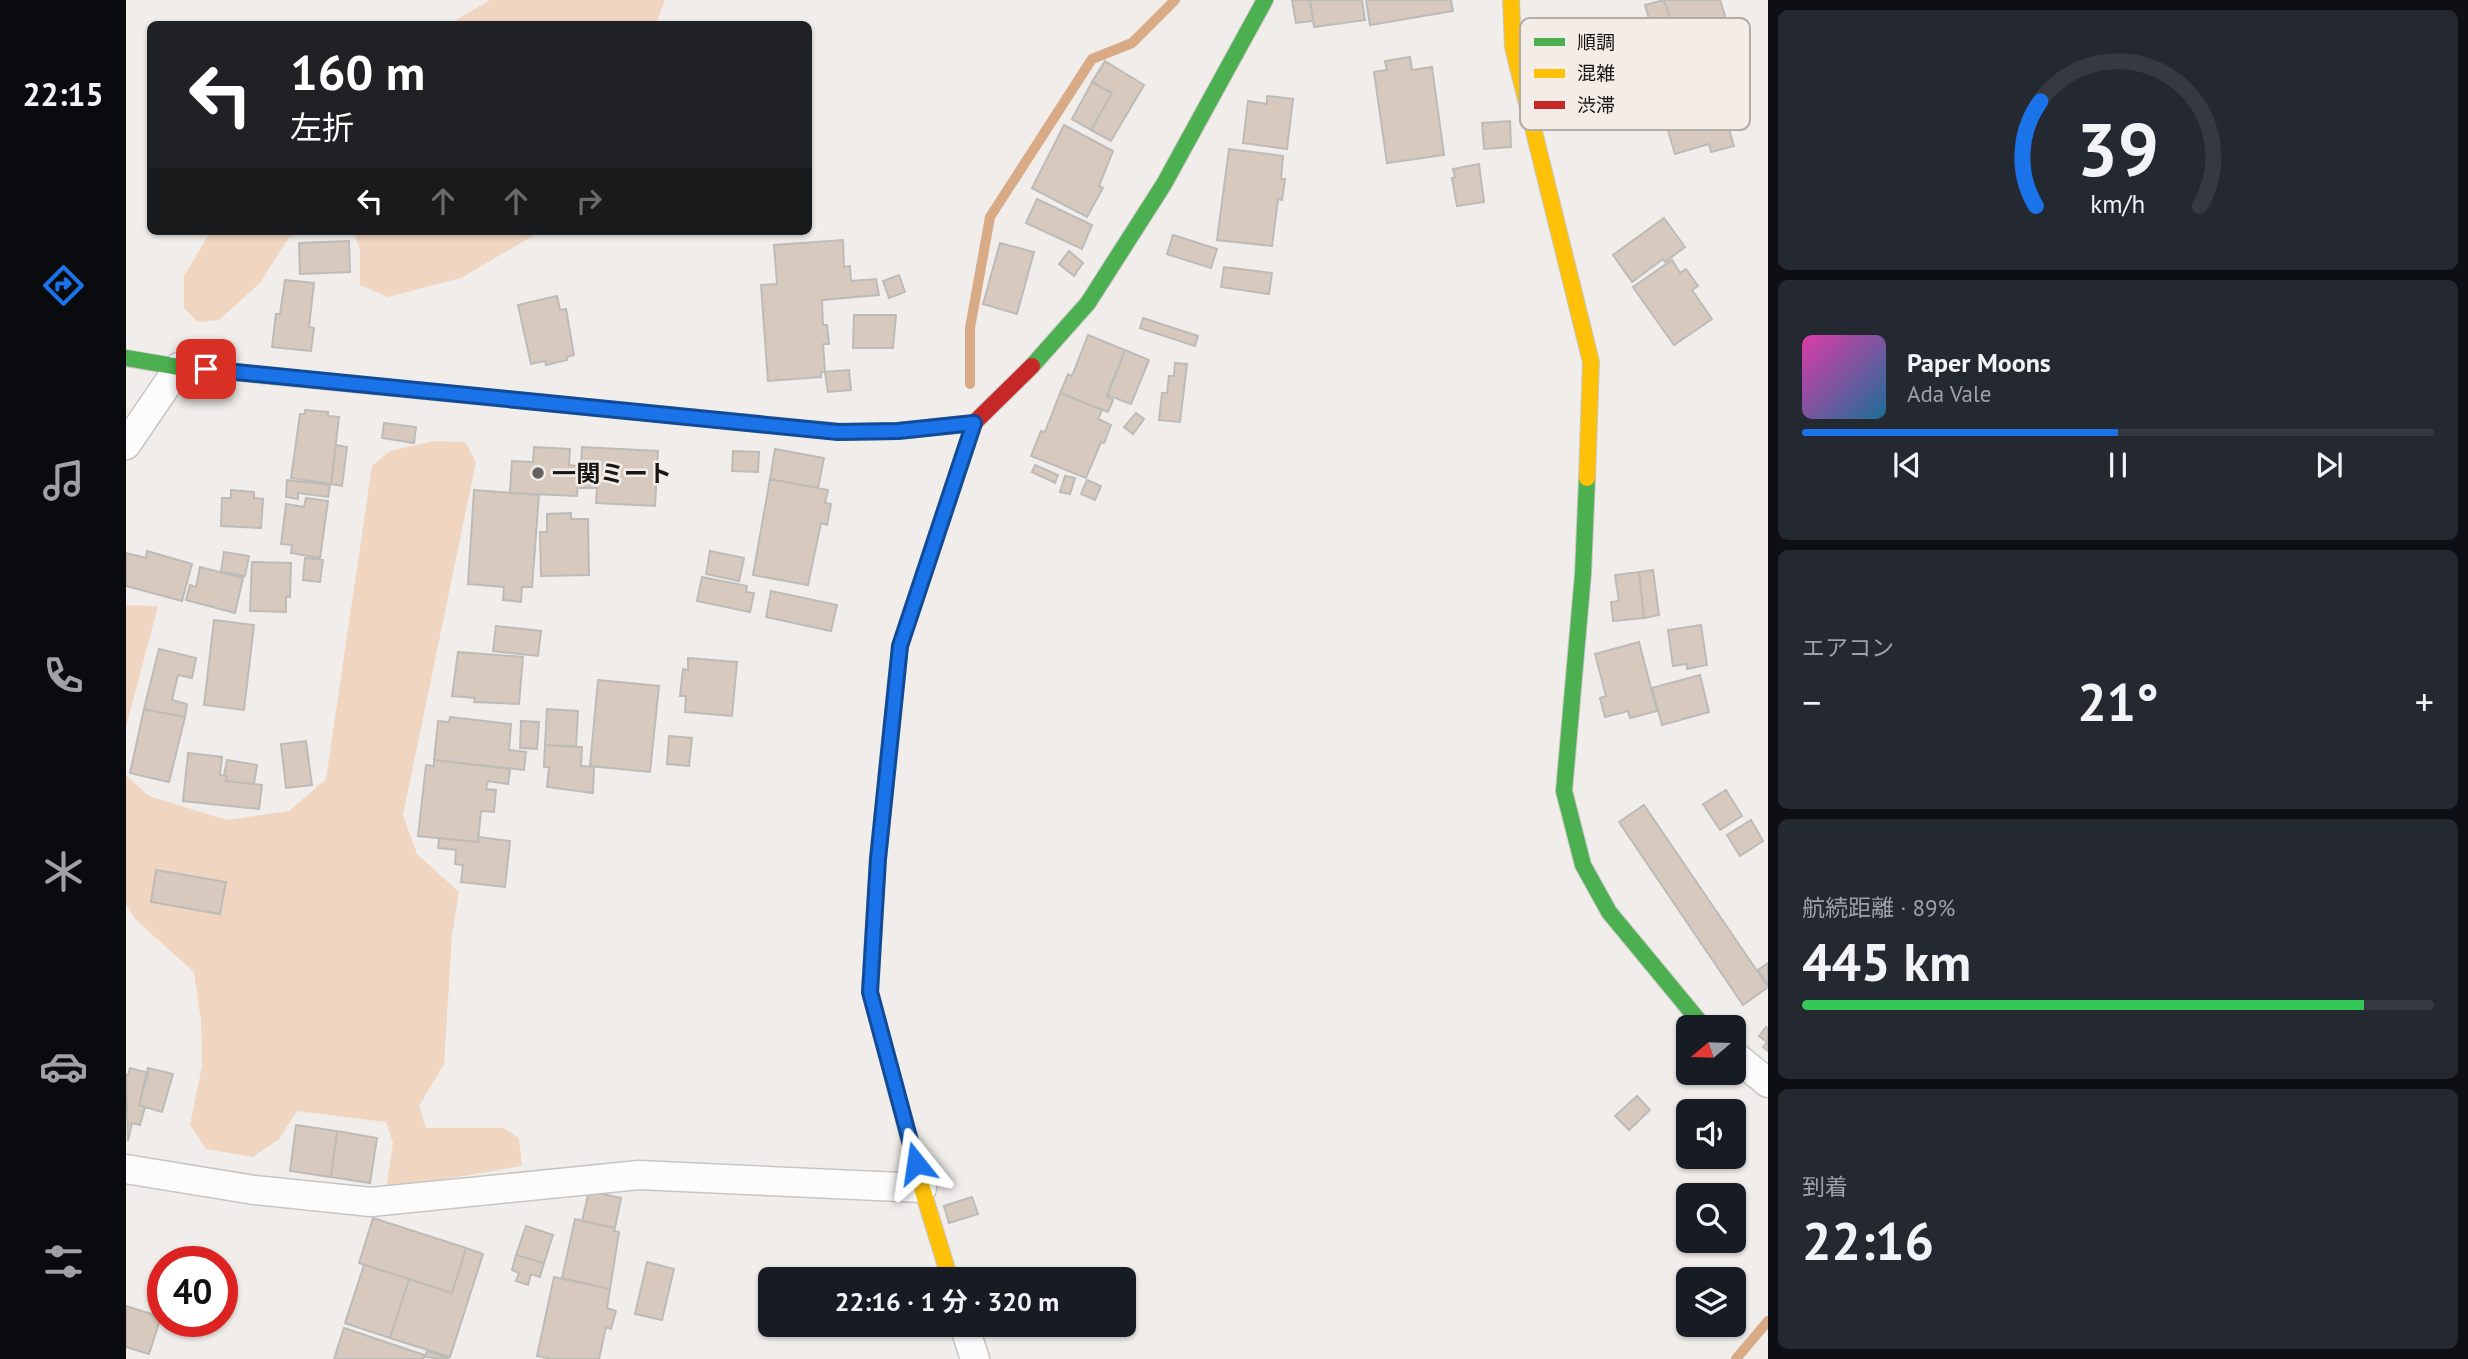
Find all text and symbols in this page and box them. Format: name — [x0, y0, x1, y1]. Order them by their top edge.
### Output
legend — [1520, 18, 1750, 130]
text: 順調 — [1577, 30, 1615, 54]
text: 160 m — [290, 40, 425, 104]
icon: left — [175, 49, 266, 140]
text: 混雑 — [1577, 61, 1615, 85]
text: 22:15 — [22, 73, 104, 115]
text: 渋滞 — [1577, 93, 1615, 117]
text: 39 — [2077, 102, 2159, 196]
text: 左折 — [290, 106, 354, 148]
icon: left — [351, 182, 389, 220]
icon: ahead — [424, 182, 462, 220]
icon: ahead — [497, 182, 535, 220]
icon: right — [570, 182, 608, 220]
text: km/h — [2091, 188, 2145, 220]
icon: directions — [39, 261, 88, 310]
pin — [176, 339, 236, 399]
text: Paper Moons — [1907, 346, 2051, 379]
icon: arrive — [187, 350, 225, 388]
text: Ada Vale — [1907, 379, 1991, 408]
icon: previous — [1888, 446, 1926, 484]
icon: pause — [2099, 446, 2137, 484]
icon: next — [2310, 446, 2348, 484]
icon: music — [39, 456, 88, 505]
place label: 一関ミート — [552, 458, 672, 489]
marker: 一関ミート — [530, 465, 546, 481]
text: エアコン — [1802, 633, 1894, 662]
icon: phone — [39, 651, 88, 700]
text: 21° — [2077, 668, 2159, 735]
text: − — [1802, 677, 1821, 726]
text: + — [2415, 677, 2434, 726]
icon: climate — [39, 847, 88, 896]
text: 航続距離 · 89% — [1802, 893, 1955, 922]
text: 445 km — [1802, 928, 1971, 995]
north arrow — [1676, 1015, 1746, 1085]
map controls — [1676, 1015, 1746, 1337]
icon: car — [39, 1042, 88, 1091]
button: sound — [1676, 1099, 1746, 1169]
position arrow — [879, 1126, 953, 1200]
text: 到着 — [1802, 1172, 1848, 1201]
button: search — [1676, 1183, 1746, 1253]
text: 22:16 — [1802, 1207, 1934, 1274]
icon: filters — [39, 1237, 88, 1286]
speed limit sign: 40 — [147, 1246, 238, 1337]
button: layers — [1676, 1267, 1746, 1337]
text: 22:16 · 1 分 · 320 m — [835, 1285, 1059, 1318]

